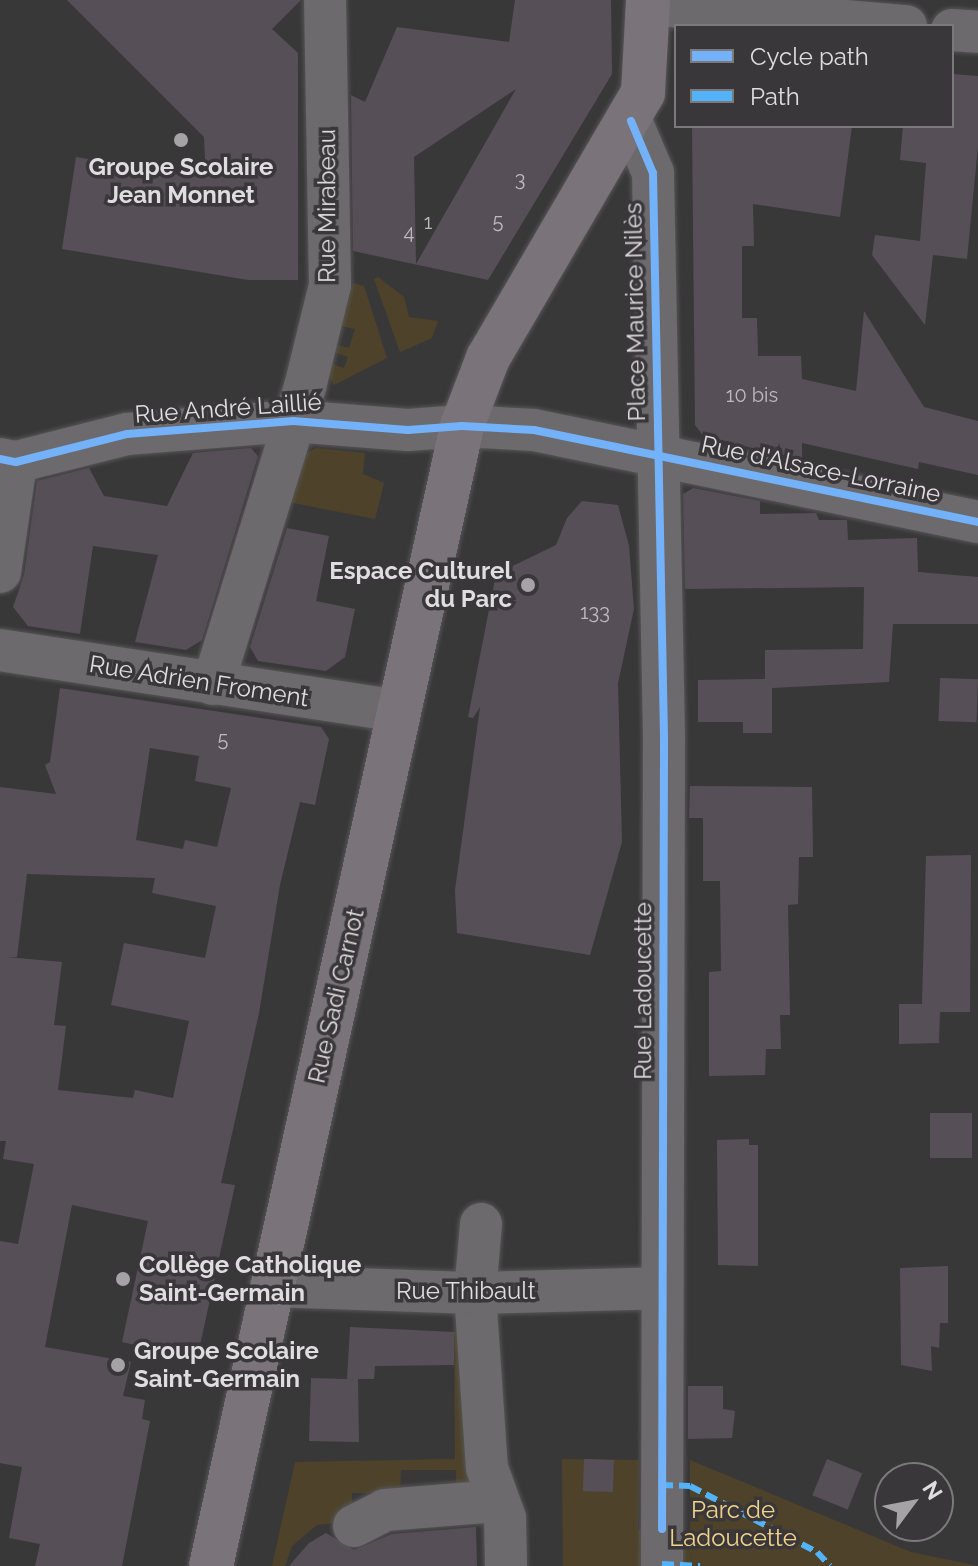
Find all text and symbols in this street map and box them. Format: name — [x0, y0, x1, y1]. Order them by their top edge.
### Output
legend — [674, 24, 954, 128]
text: Cycle path — [750, 42, 869, 71]
text: Path — [750, 82, 800, 111]
street label: Rue Mirabeau — [313, 129, 341, 283]
marker: Groupe Scolaire Jean Monnet — [172, 131, 190, 149]
place label: Groupe Scolaire Jean Monnet — [89, 153, 273, 209]
house number: 3 — [515, 167, 525, 191]
street label: Place Maurice Nilès — [619, 202, 651, 422]
house number: 5 — [493, 209, 503, 233]
house number: 1 — [424, 210, 432, 234]
house number: 4 — [404, 220, 414, 244]
house number: 10 bis — [726, 383, 778, 407]
street label: Rue André Laillié — [133, 387, 323, 429]
street label: Rue d'Alsace-Lorraine — [699, 430, 943, 508]
place label: Espace Culturel du Parc — [329, 557, 512, 613]
marker: Espace Culturel du Parc — [519, 576, 537, 594]
house number: 133 — [580, 600, 610, 624]
street label: Rue Adrien Froment — [87, 649, 311, 713]
house number: 5 — [218, 727, 228, 751]
street label: Rue Ladoucette — [629, 902, 657, 1080]
street label: Rue Sadi Carnot — [302, 906, 370, 1086]
place label: Collège Catholique Saint-Germain — [139, 1251, 361, 1307]
marker: Collège Catholique Saint-Germain — [114, 1270, 132, 1288]
street label: Rue Thibault — [396, 1277, 536, 1305]
place label: Groupe Scolaire Saint-Germain — [134, 1337, 319, 1393]
marker: Groupe Scolaire Saint-Germain — [109, 1356, 127, 1374]
north arrow — [874, 1462, 954, 1542]
text: N — [917, 1476, 948, 1504]
park label: Parc de Ladoucette — [669, 1496, 797, 1552]

